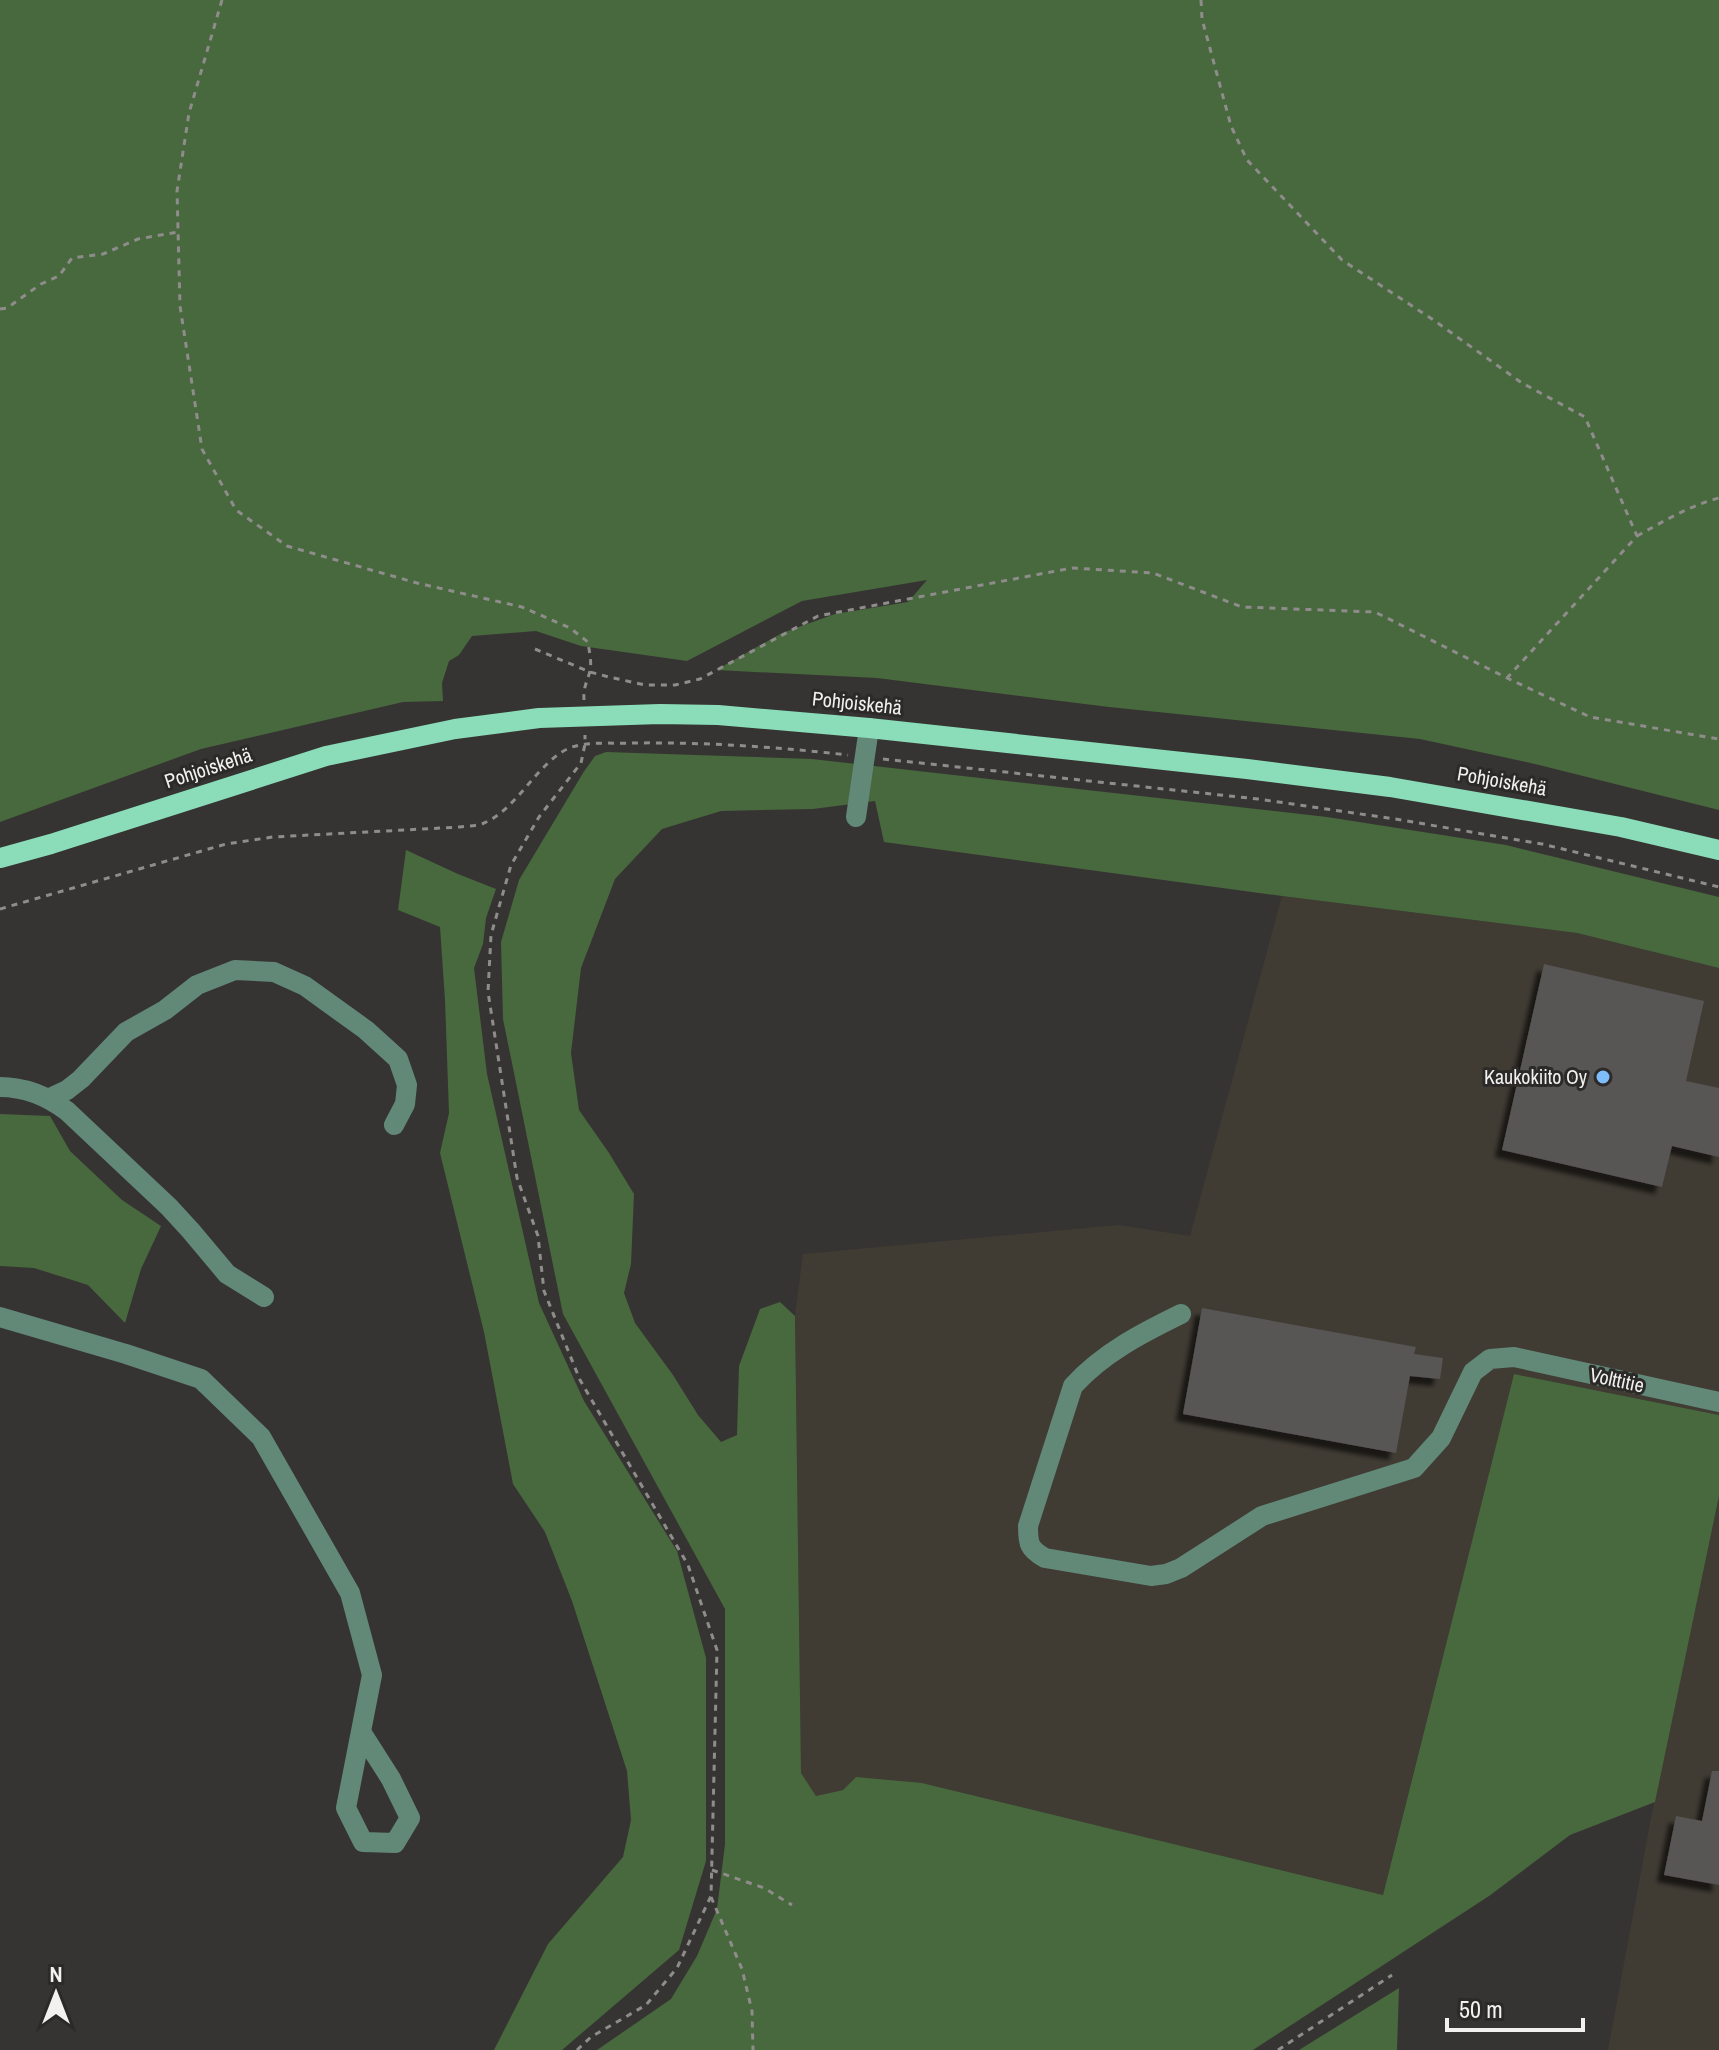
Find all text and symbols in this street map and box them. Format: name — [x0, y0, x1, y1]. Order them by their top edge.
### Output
street label: Pohjoiskehä — [811, 684, 903, 721]
street label: Pohjoiskehä — [161, 741, 255, 794]
street label: Pohjoiskehä — [1455, 759, 1549, 802]
place label: Kaukokiito Oy — [1484, 1063, 1588, 1090]
marker: Kaukokiito Oy — [1594, 1068, 1612, 1086]
street label: Volttitie — [1588, 1361, 1647, 1398]
north arrow — [16, 1954, 96, 2034]
text: N — [49, 1959, 63, 1989]
scale bar — [1447, 1982, 1583, 2032]
text: 50 m — [1459, 1993, 1503, 2025]

